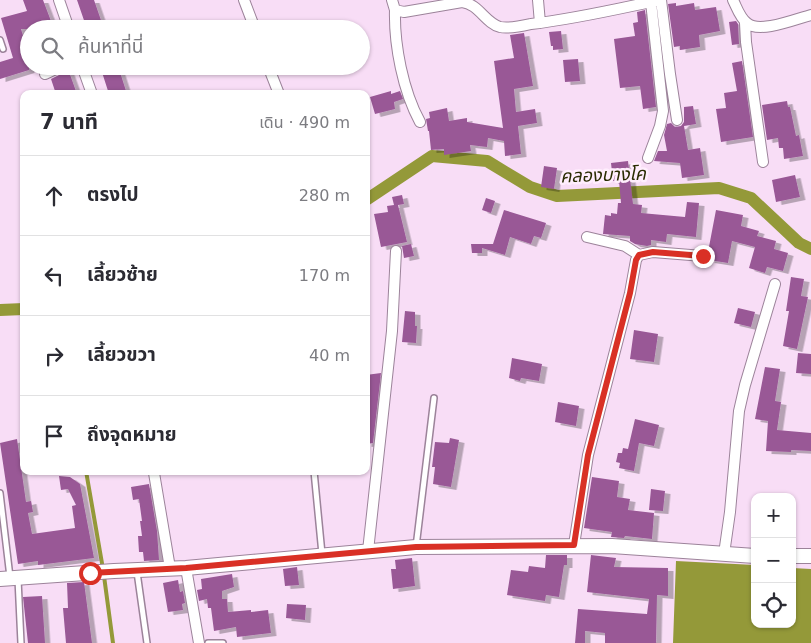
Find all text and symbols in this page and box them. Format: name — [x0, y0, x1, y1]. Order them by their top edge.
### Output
search box — [20, 20, 370, 75]
icon: search — [38, 34, 66, 62]
text: ค้นหาที่นี่ — [78, 35, 143, 57]
text: 7 นาที — [40, 110, 98, 134]
text: เดิน · 490 m — [259, 113, 350, 132]
water label: คลองบางโค — [560, 162, 647, 186]
icon: ahead — [40, 182, 68, 210]
text: ตรงไป — [87, 183, 139, 205]
text: 280 m — [299, 186, 350, 205]
route end — [692, 245, 715, 268]
icon: left — [40, 262, 68, 290]
text: เลี้ยวซ้าย — [87, 263, 158, 285]
text: 170 m — [299, 266, 350, 285]
icon: right — [40, 342, 68, 370]
text: เลี้ยวขวา — [87, 343, 156, 365]
text: 40 m — [309, 346, 350, 365]
icon: arrive — [40, 422, 68, 450]
text: ถึงจุดหมาย — [87, 423, 177, 445]
map controls — [751, 493, 796, 628]
button: + — [751, 493, 796, 538]
button: − — [751, 538, 796, 583]
route start — [79, 562, 102, 585]
button: locate — [751, 583, 796, 628]

